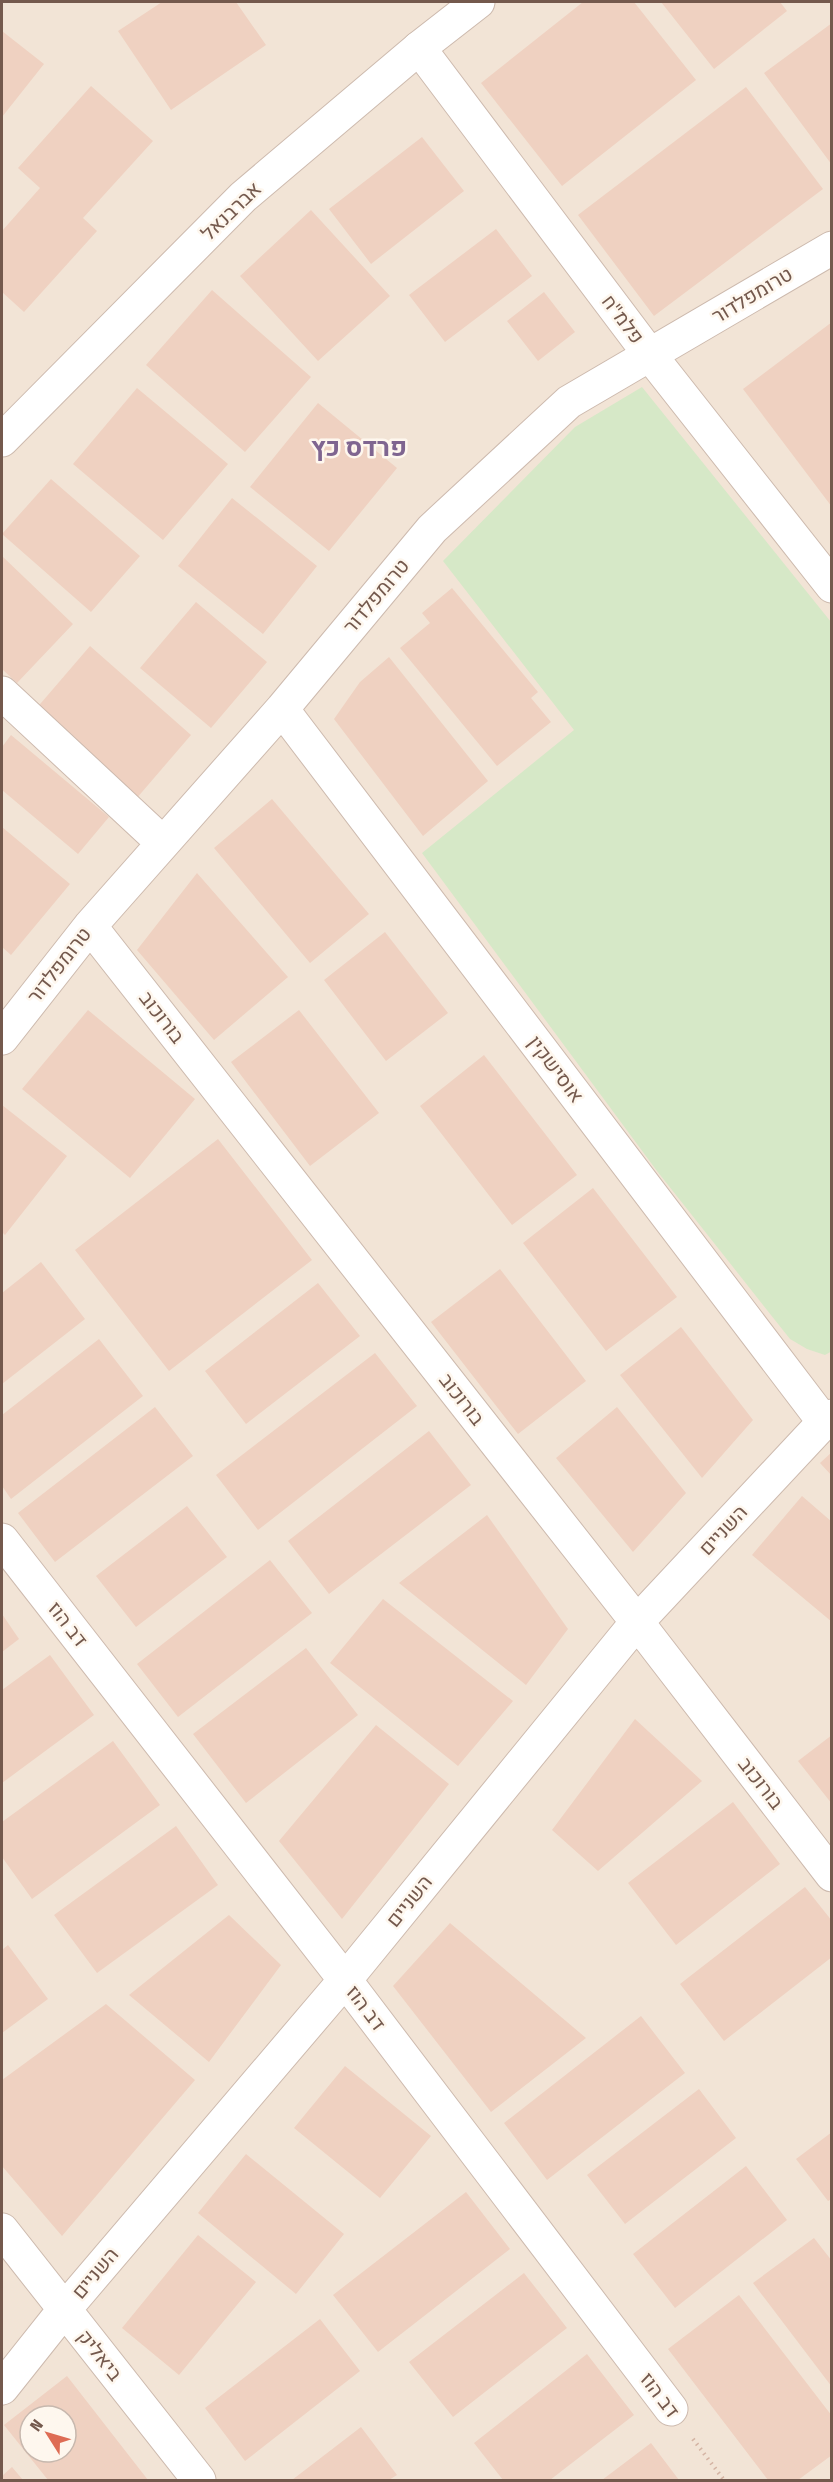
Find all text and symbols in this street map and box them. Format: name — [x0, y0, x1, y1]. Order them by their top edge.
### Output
street label: אברבנאל — [196, 177, 266, 245]
street label: טרומפלדור — [707, 262, 797, 328]
street label: פלמ"ח — [597, 290, 649, 348]
district label: פרדס כץ — [311, 432, 407, 463]
street label: טרומפלדור — [338, 554, 414, 638]
street label: טרומפלדור — [22, 922, 96, 1008]
street label: בורוכוב — [134, 986, 190, 1048]
street label: אוסישקין — [523, 1031, 589, 1107]
street label: בורוכוב — [434, 1368, 490, 1430]
street label: השניים — [694, 1500, 752, 1560]
street label: דב הוז — [43, 1597, 93, 1651]
street label: בורוכוב — [733, 1752, 789, 1814]
street label: השניים — [381, 1870, 437, 1932]
street label: דב הוז — [341, 1981, 391, 2035]
street label: השניים — [67, 2242, 123, 2304]
street label: ביאליק — [73, 2325, 128, 2386]
street label: דב הוז — [635, 2368, 685, 2422]
north arrow — [18, 2404, 78, 2464]
text: N — [26, 2416, 47, 2435]

